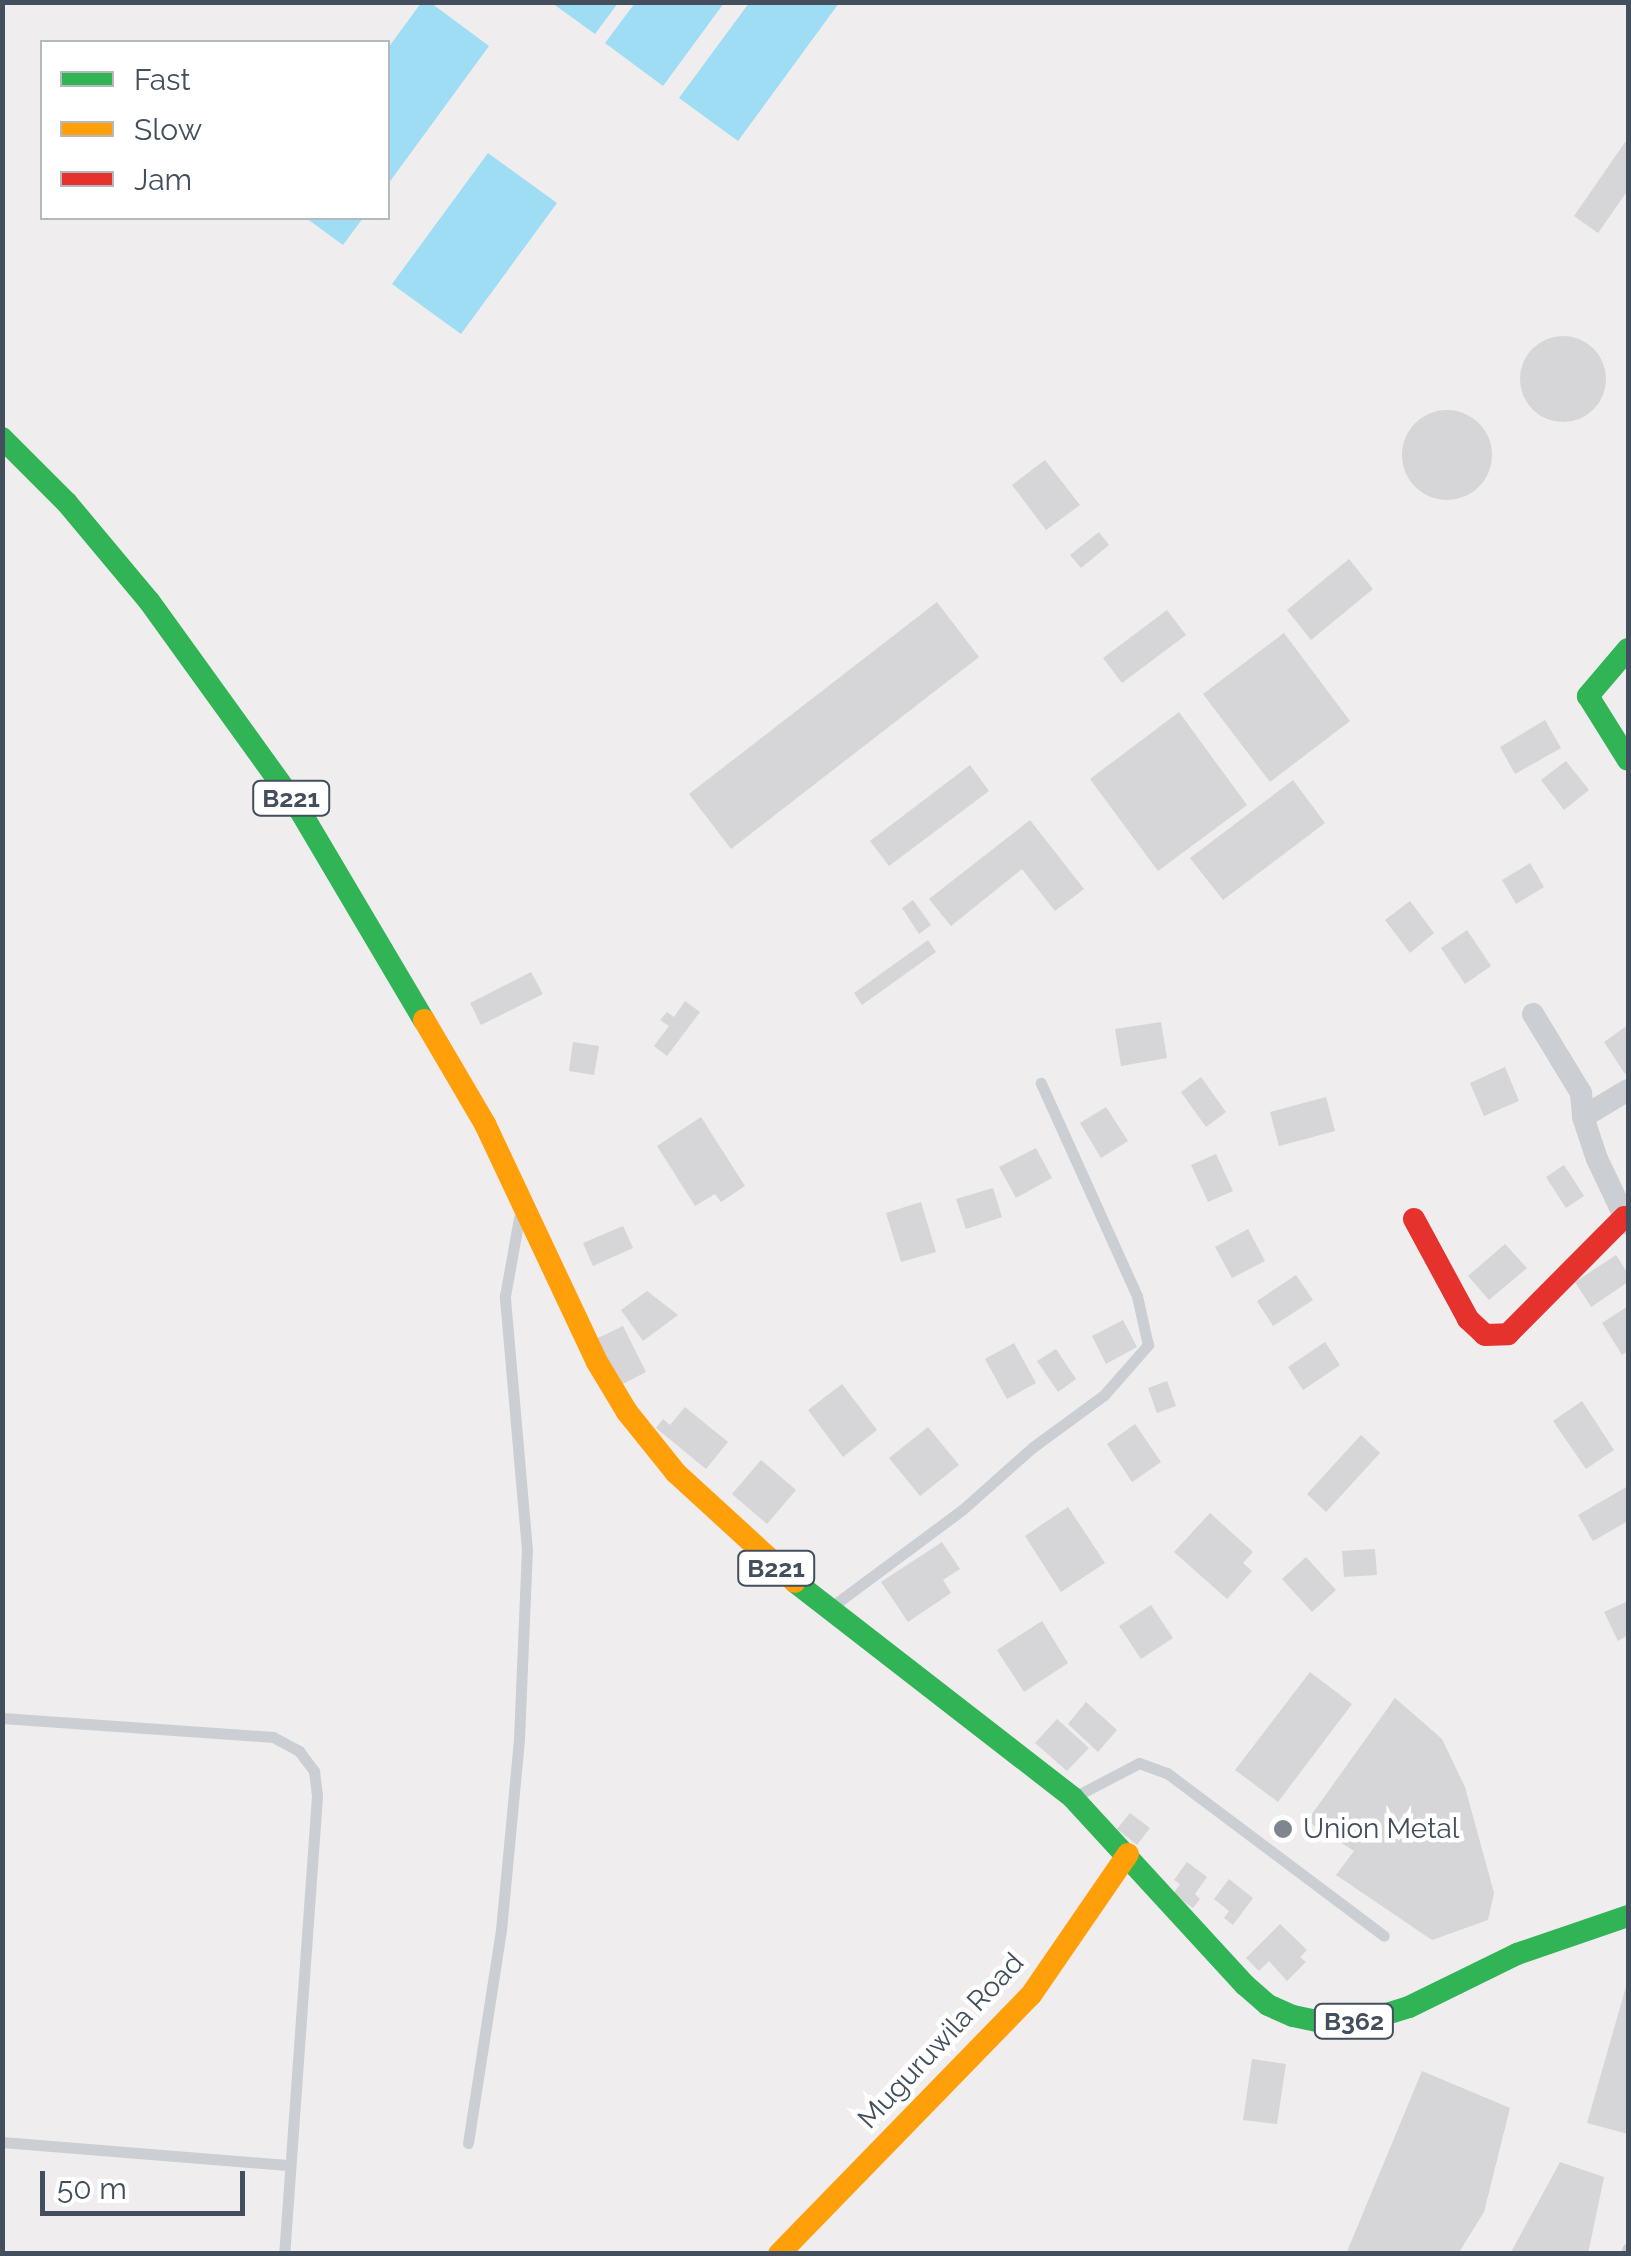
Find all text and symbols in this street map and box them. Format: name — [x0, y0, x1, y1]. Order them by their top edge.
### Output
legend — [40, 40, 390, 220]
text: Fast — [134, 62, 191, 97]
text: Slow — [134, 112, 202, 147]
text: Jam — [134, 162, 192, 197]
road number: B221 — [251, 778, 331, 818]
road number: B221 — [736, 1548, 816, 1588]
place label: Union Metal — [1303, 1812, 1459, 1846]
marker: Union Metal — [1272, 1818, 1294, 1840]
street label: Muguruwila Road — [851, 1946, 1031, 2136]
road number: B362 — [1312, 2001, 1396, 2041]
scale bar — [45, 2151, 250, 2213]
text: 50 m — [57, 2171, 127, 2206]

